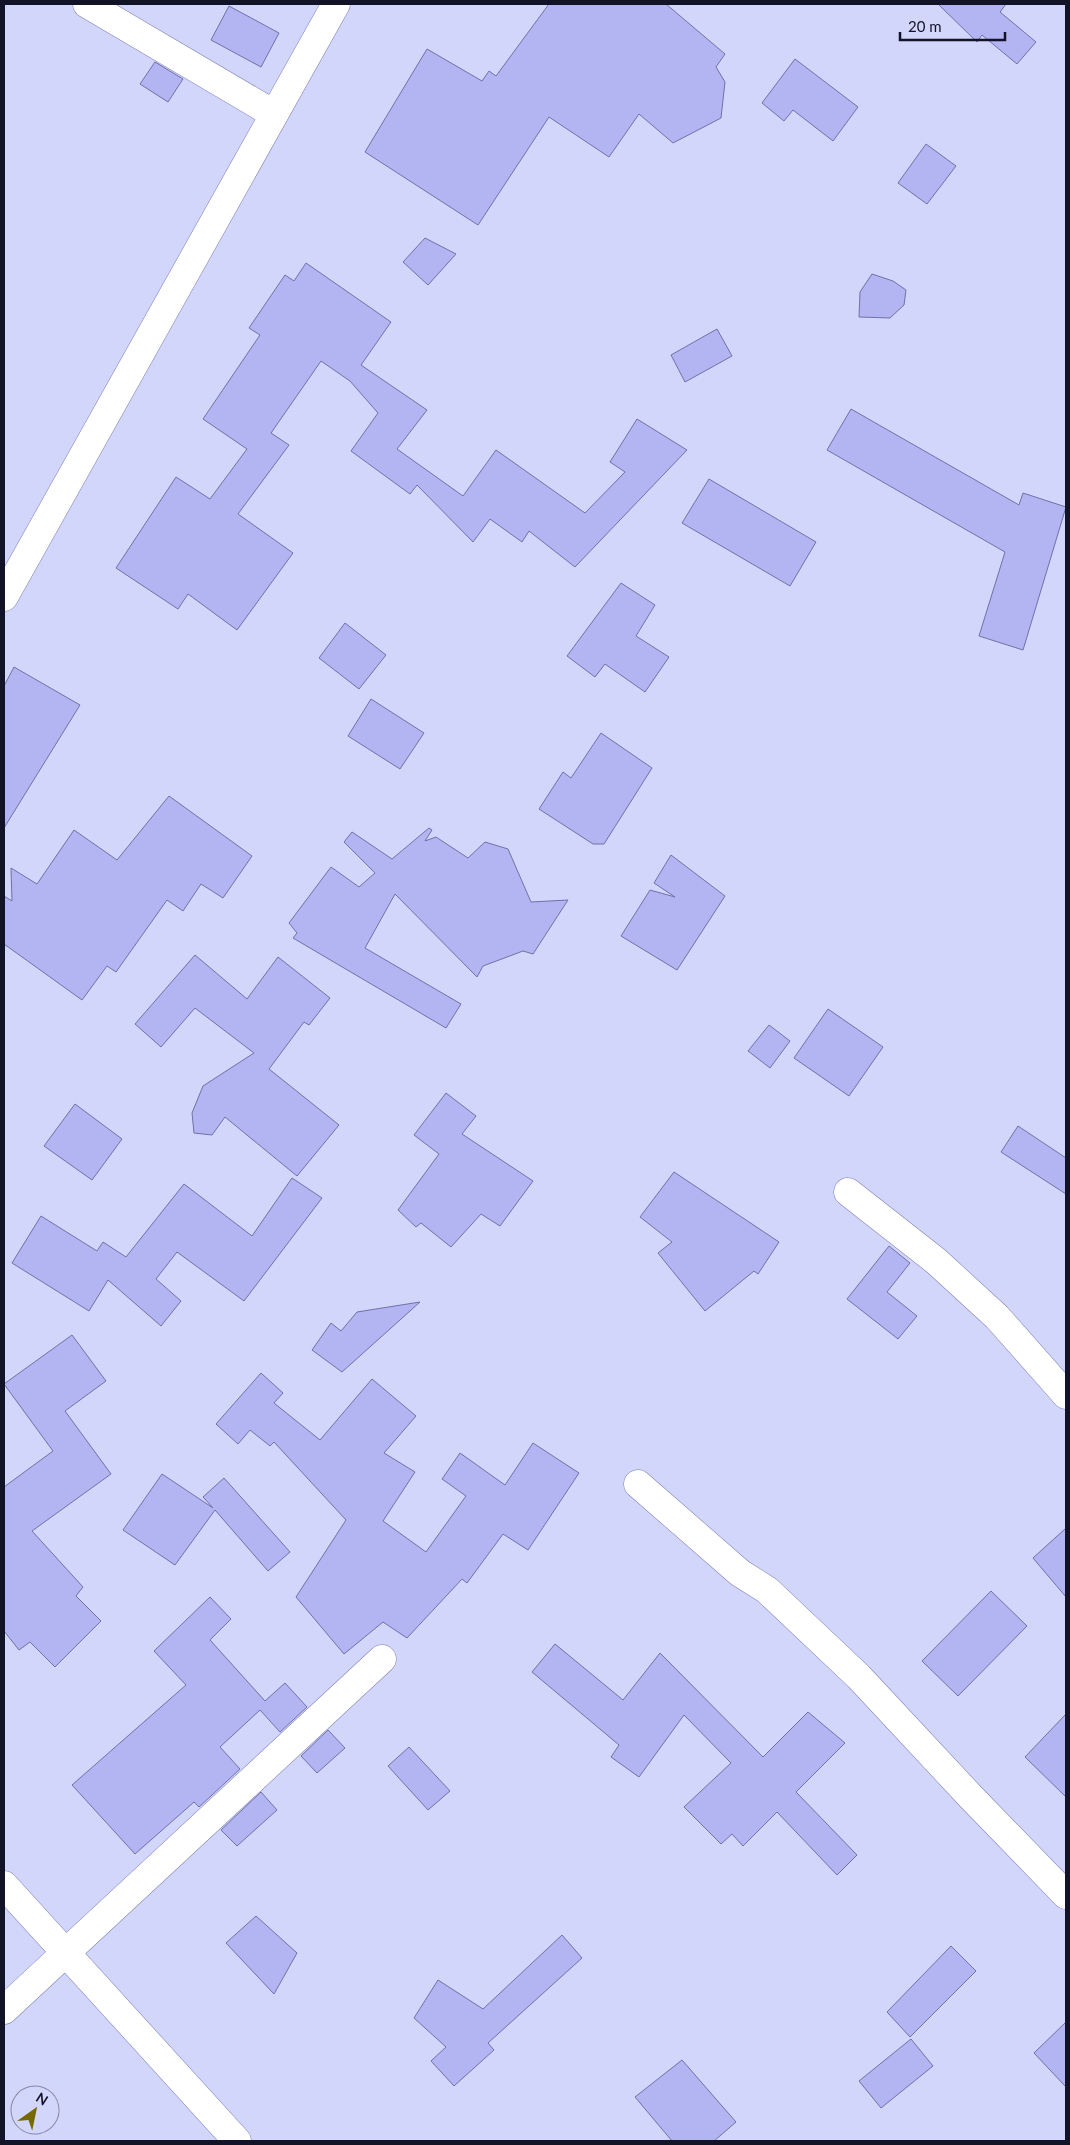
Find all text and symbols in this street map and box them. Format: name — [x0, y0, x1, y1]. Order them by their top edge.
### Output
scale bar — [900, 10, 1005, 42]
text: 20 m — [908, 17, 942, 35]
north arrow — [10, 2085, 60, 2135]
text: N — [33, 2089, 52, 2109]

